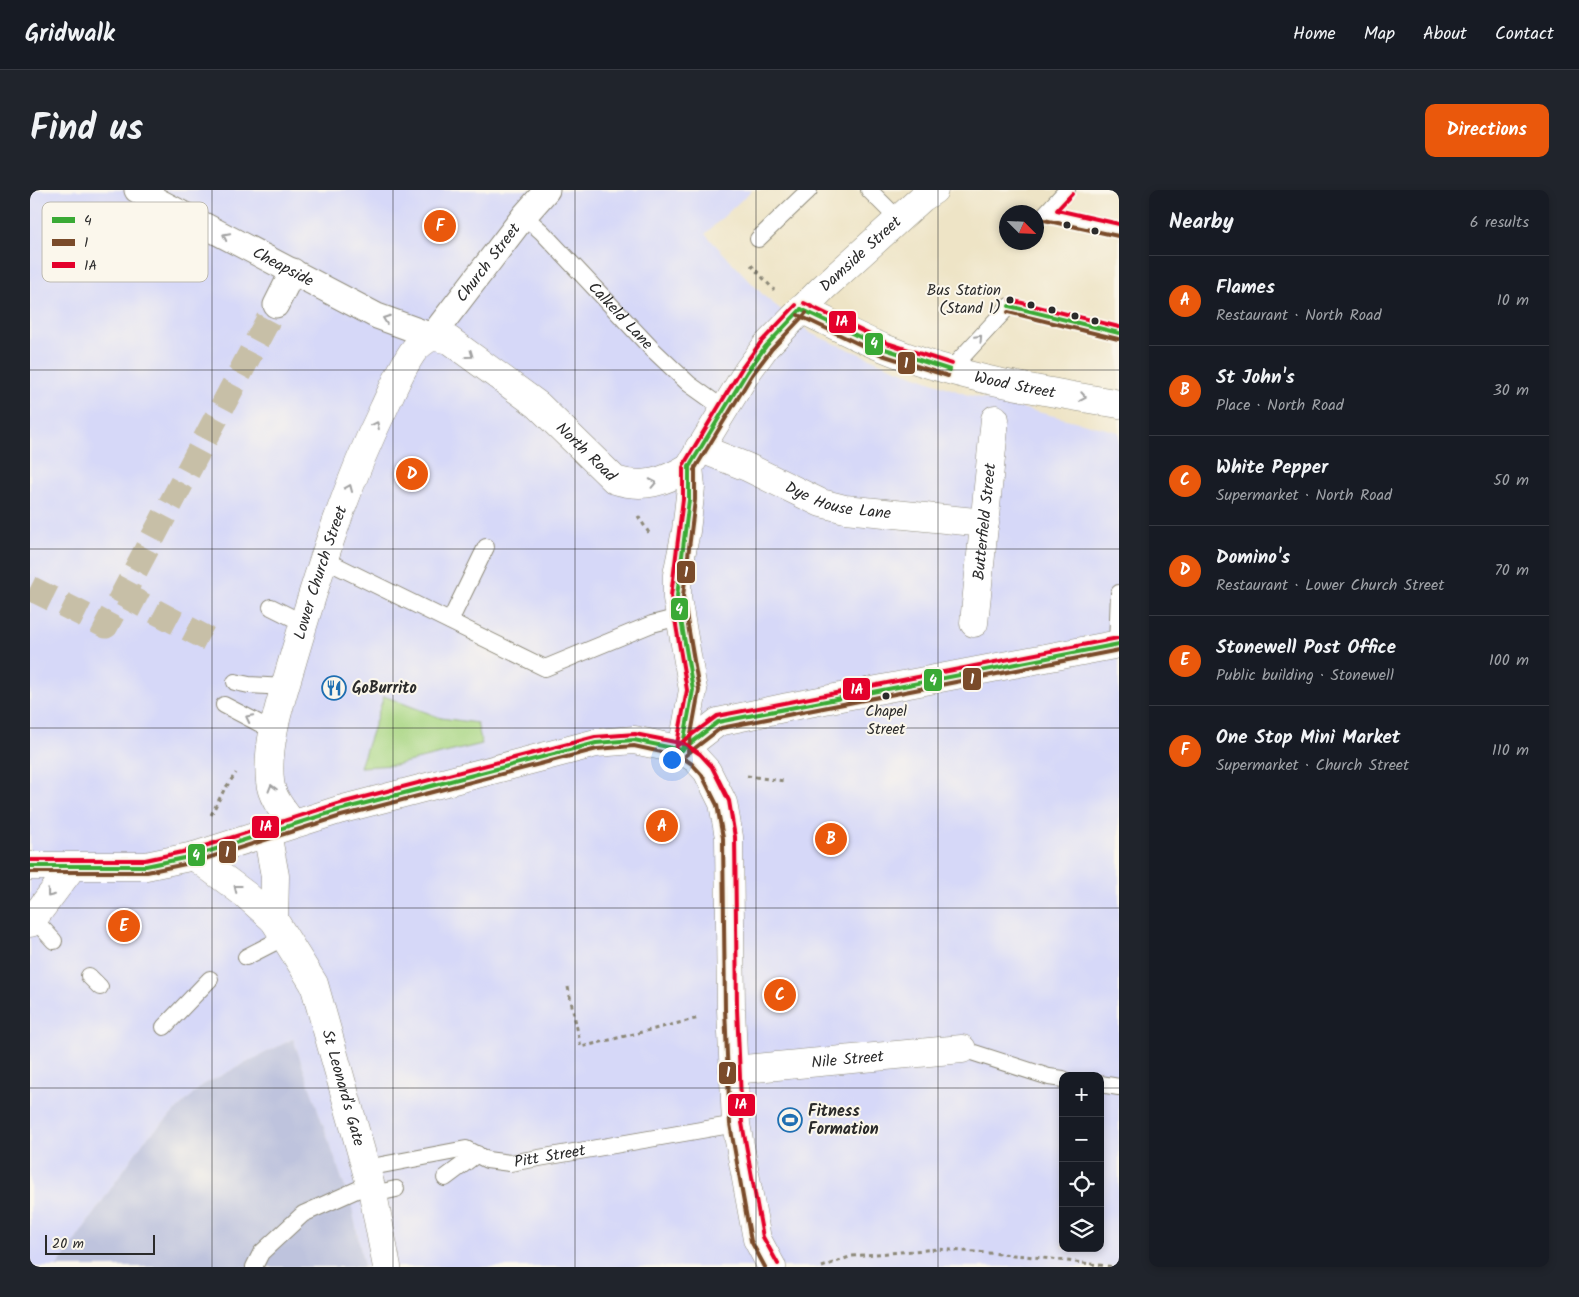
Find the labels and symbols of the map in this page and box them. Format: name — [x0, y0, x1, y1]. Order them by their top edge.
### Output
legend — [42, 202, 208, 282]
north arrow — [999, 205, 1044, 250]
pin: F — [424, 207, 456, 245]
street label: Damside Street — [814, 209, 908, 298]
text: 4 — [84, 210, 92, 232]
street label: Church Street — [450, 217, 527, 308]
unlabelled marker — [1062, 220, 1072, 230]
unlabelled marker — [1090, 226, 1100, 236]
text: 1 — [84, 232, 88, 254]
one-way arrow — [223, 232, 232, 242]
street label: Cheapside — [248, 240, 318, 293]
text: 1A — [84, 255, 97, 277]
street label: Calkeld Lane — [582, 276, 659, 356]
place label: Bus Station (Stand 1) — [927, 279, 1001, 321]
marker: Bus Station (Stand 1) — [1005, 295, 1015, 305]
unlabelled marker — [1026, 300, 1036, 310]
unlabelled marker — [1047, 305, 1057, 315]
line badge: 1A — [828, 310, 857, 334]
text: 1A — [835, 311, 849, 333]
unlabelled marker — [1070, 311, 1080, 321]
one-way arrow — [382, 315, 391, 325]
unlabelled marker — [1090, 316, 1100, 326]
line badge: 4 — [864, 332, 884, 356]
text: 4 — [870, 333, 878, 355]
one-way arrow — [973, 335, 982, 344]
one-way arrow — [464, 349, 474, 358]
line badge: 1 — [897, 351, 916, 375]
text: 1 — [904, 353, 909, 375]
street label: Wood Street — [972, 365, 1058, 405]
one-way arrow — [1079, 392, 1087, 402]
street label: North Road — [550, 416, 623, 488]
one-way arrow — [370, 421, 380, 430]
pin: D — [396, 455, 428, 493]
street label: Butterfield Street — [966, 461, 1003, 581]
street label: Dye House Lane — [781, 475, 892, 526]
one-way arrow — [649, 478, 658, 489]
one-way arrow — [342, 484, 353, 493]
street label: Lower Church Street — [287, 501, 354, 643]
line badge: 1 — [676, 560, 696, 584]
text: 1 — [684, 562, 689, 584]
line badge: 4 — [670, 597, 689, 621]
text: 4 — [675, 599, 683, 621]
line badge: 1 — [962, 667, 982, 691]
line badge: 4 — [923, 668, 943, 692]
text: 1 — [970, 669, 975, 691]
text: 4 — [929, 670, 937, 692]
restaurant icon: GoBurrito — [321, 675, 347, 701]
place label: GoBurrito — [352, 676, 417, 701]
line badge: 1A — [842, 677, 871, 701]
text: 1A — [850, 679, 864, 701]
marker: Chapel Street — [881, 691, 891, 701]
place label: Chapel Street — [865, 700, 907, 742]
one-way arrow — [245, 714, 254, 724]
your location — [659, 747, 685, 773]
one-way arrow — [267, 783, 278, 792]
pin: A — [646, 807, 678, 845]
line badge: 1A — [251, 815, 280, 839]
text: 1A — [259, 816, 273, 838]
pin: B — [815, 820, 847, 858]
line badge: 1 — [218, 840, 237, 864]
text: 1 — [225, 842, 230, 864]
line badge: 4 — [187, 843, 206, 867]
text: 4 — [192, 845, 200, 867]
one-way arrow — [234, 885, 243, 893]
one-way arrow — [48, 888, 56, 897]
pin: E — [108, 907, 140, 945]
pin: C — [764, 976, 796, 1014]
street label: St Leonard's Gate — [315, 1027, 371, 1149]
street label: Nile Street — [810, 1044, 886, 1075]
line badge: 1 — [718, 1061, 737, 1085]
text: 1 — [726, 1062, 731, 1084]
line badge: 1A — [727, 1093, 756, 1117]
text: 1A — [734, 1094, 748, 1116]
place label: Fitness Formation — [808, 1099, 879, 1142]
sports icon: Fitness Formation — [777, 1107, 803, 1133]
street label: Pitt Street — [512, 1138, 588, 1175]
scale bar — [45, 1232, 155, 1255]

